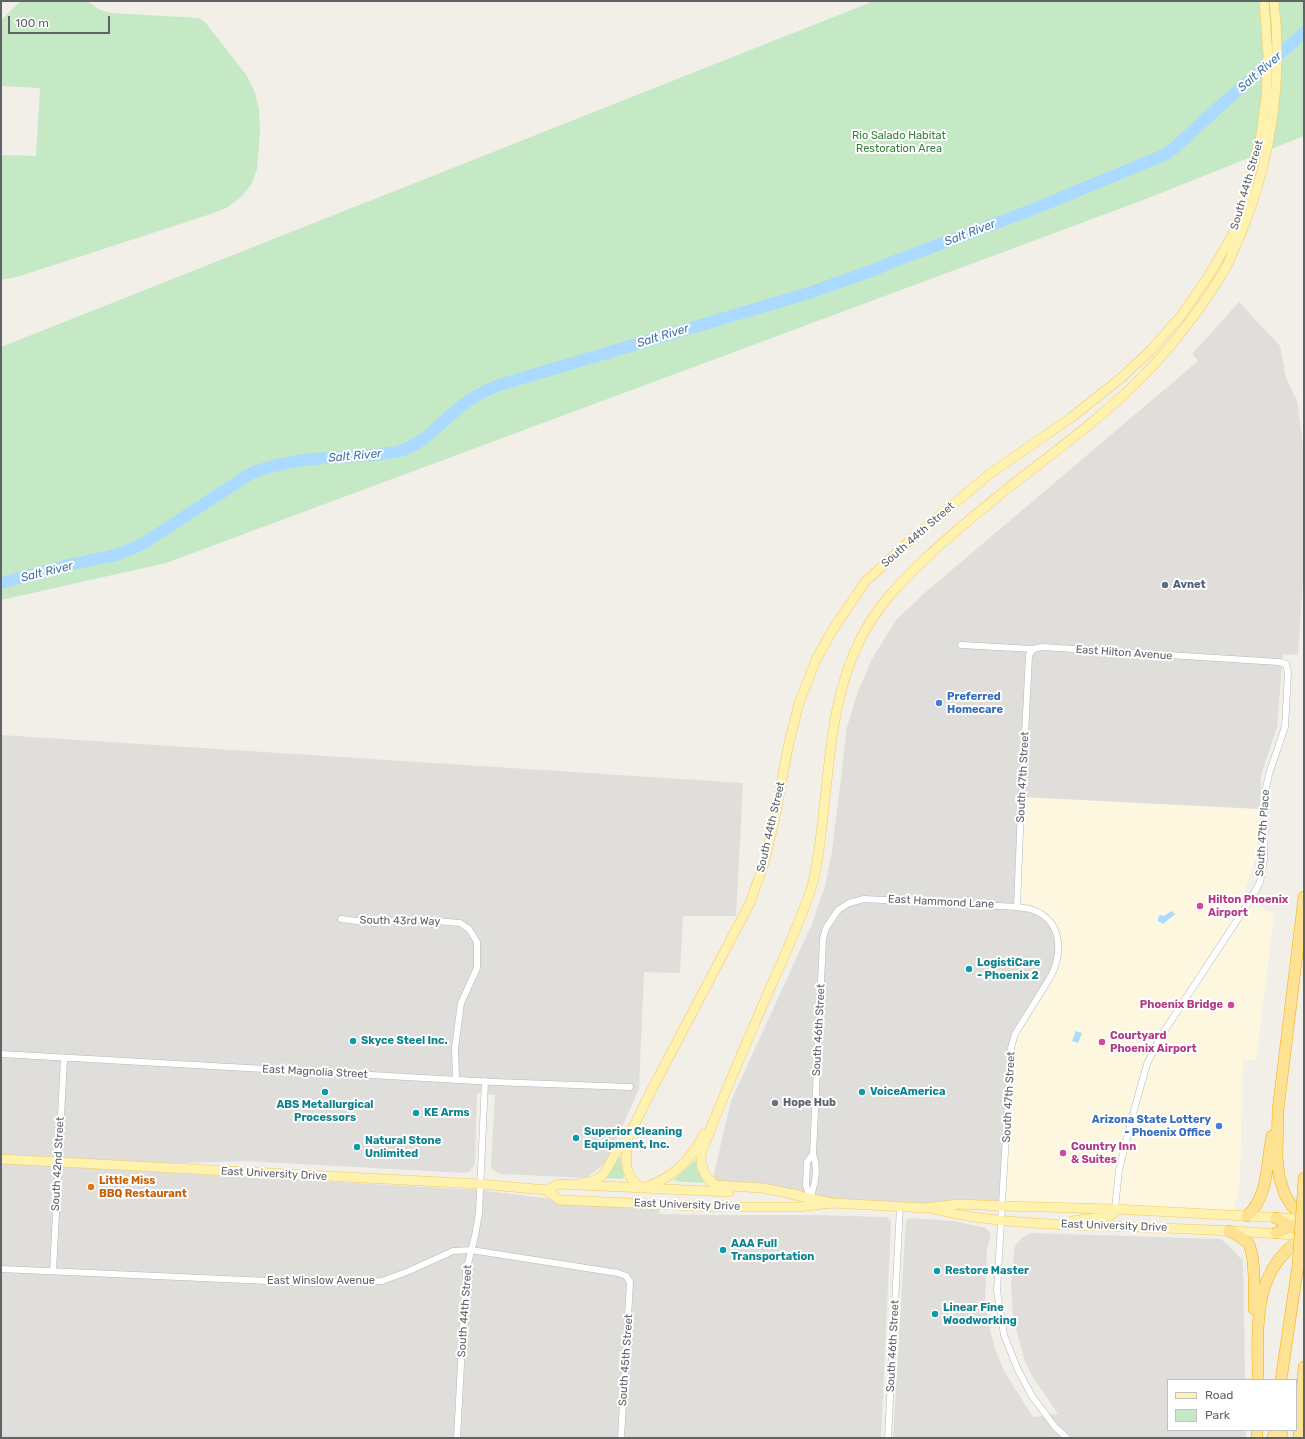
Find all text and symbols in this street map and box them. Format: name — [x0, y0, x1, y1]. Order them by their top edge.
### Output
scale bar — [10, 8, 112, 34]
text: 100 m — [15, 16, 49, 30]
water label: Salt River — [1235, 49, 1285, 95]
park label: Rio Salado Habitat Restoration Area — [852, 129, 946, 155]
street label: South 44th Street — [1228, 139, 1266, 231]
water label: Salt River — [942, 217, 998, 249]
water label: Salt River — [635, 321, 691, 351]
water label: Salt River — [328, 446, 382, 466]
street label: South 44th Street — [879, 500, 957, 570]
water label: Salt River — [19, 559, 75, 585]
place label: Avnet — [1173, 578, 1206, 592]
marker: Avnet — [1160, 580, 1170, 590]
street label: East Hilton Avenue — [1075, 643, 1173, 663]
place label: Preferred Homecare — [947, 690, 1003, 716]
marker: Preferred Homecare — [934, 698, 944, 708]
street label: South 47th Street — [1014, 731, 1032, 823]
street label: South 44th Street — [754, 780, 788, 874]
street label: South 47th Place — [1253, 789, 1273, 877]
street label: East Hammond Lane — [888, 893, 994, 911]
place label: Hilton Phoenix Airport — [1208, 893, 1288, 919]
marker: Hilton Phoenix Airport — [1195, 901, 1205, 911]
street label: South 43rd Way — [359, 914, 441, 928]
place label: LogistiCare - Phoenix 2 — [977, 956, 1040, 982]
marker: LogistiCare - Phoenix 2 — [964, 964, 974, 974]
street label: South 46th Street — [810, 984, 828, 1076]
place label: Phoenix Bridge — [1140, 998, 1223, 1012]
marker: Phoenix Bridge — [1226, 1000, 1236, 1010]
place label: Courtyard Phoenix Airport — [1110, 1029, 1197, 1055]
place label: Skyce Steel Inc. — [361, 1034, 448, 1048]
marker: Skyce Steel Inc. — [348, 1036, 358, 1046]
marker: Courtyard Phoenix Airport — [1097, 1037, 1107, 1047]
street label: South 47th Street — [1000, 1051, 1018, 1143]
street label: East Magnolia Street — [262, 1063, 368, 1081]
place label: VoiceAmerica — [870, 1085, 945, 1099]
marker: ABS Metallurgical Processors — [320, 1087, 330, 1097]
marker: VoiceAmerica — [857, 1087, 867, 1097]
place label: Hope Hub — [783, 1096, 836, 1110]
place label: ABS Metallurgical Processors — [276, 1098, 374, 1124]
marker: Hope Hub — [770, 1098, 780, 1108]
place label: KE Arms — [424, 1106, 470, 1120]
marker: KE Arms — [411, 1108, 421, 1118]
place label: Arizona State Lottery - Phoenix Office — [1092, 1113, 1211, 1139]
street label: South 42nd Street — [49, 1116, 67, 1212]
marker: Arizona State Lottery - Phoenix Office — [1214, 1121, 1224, 1131]
place label: Superior Cleaning Equipment, Inc. — [584, 1125, 682, 1151]
marker: Superior Cleaning Equipment, Inc. — [571, 1133, 581, 1143]
place label: Natural Stone Unlimited — [365, 1134, 441, 1160]
place label: Country Inn & Suites — [1071, 1140, 1136, 1166]
marker: Natural Stone Unlimited — [352, 1142, 362, 1152]
marker: Country Inn & Suites — [1058, 1148, 1068, 1158]
street label: East University Drive — [221, 1165, 327, 1183]
place label: Little Miss BBQ Restaurant — [99, 1174, 187, 1200]
marker: Little Miss BBQ Restaurant — [86, 1182, 96, 1192]
street label: East University Drive — [634, 1197, 740, 1213]
street label: East University Drive — [1061, 1218, 1167, 1234]
place label: AAA Full Transportation — [731, 1237, 814, 1263]
marker: AAA Full Transportation — [718, 1245, 728, 1255]
street label: South 44th Street — [455, 1264, 475, 1358]
place label: Restore Master — [945, 1264, 1029, 1278]
marker: Restore Master — [932, 1266, 942, 1276]
street label: East Winslow Avenue — [267, 1274, 375, 1288]
street label: South 46th Street — [884, 1300, 902, 1392]
place label: Linear Fine Woodworking — [943, 1301, 1017, 1327]
marker: Linear Fine Woodworking — [930, 1309, 940, 1319]
street label: South 45th Street — [616, 1313, 636, 1407]
legend — [1167, 1379, 1297, 1431]
text: Road — [1205, 1388, 1233, 1402]
text: Park — [1205, 1408, 1230, 1422]

